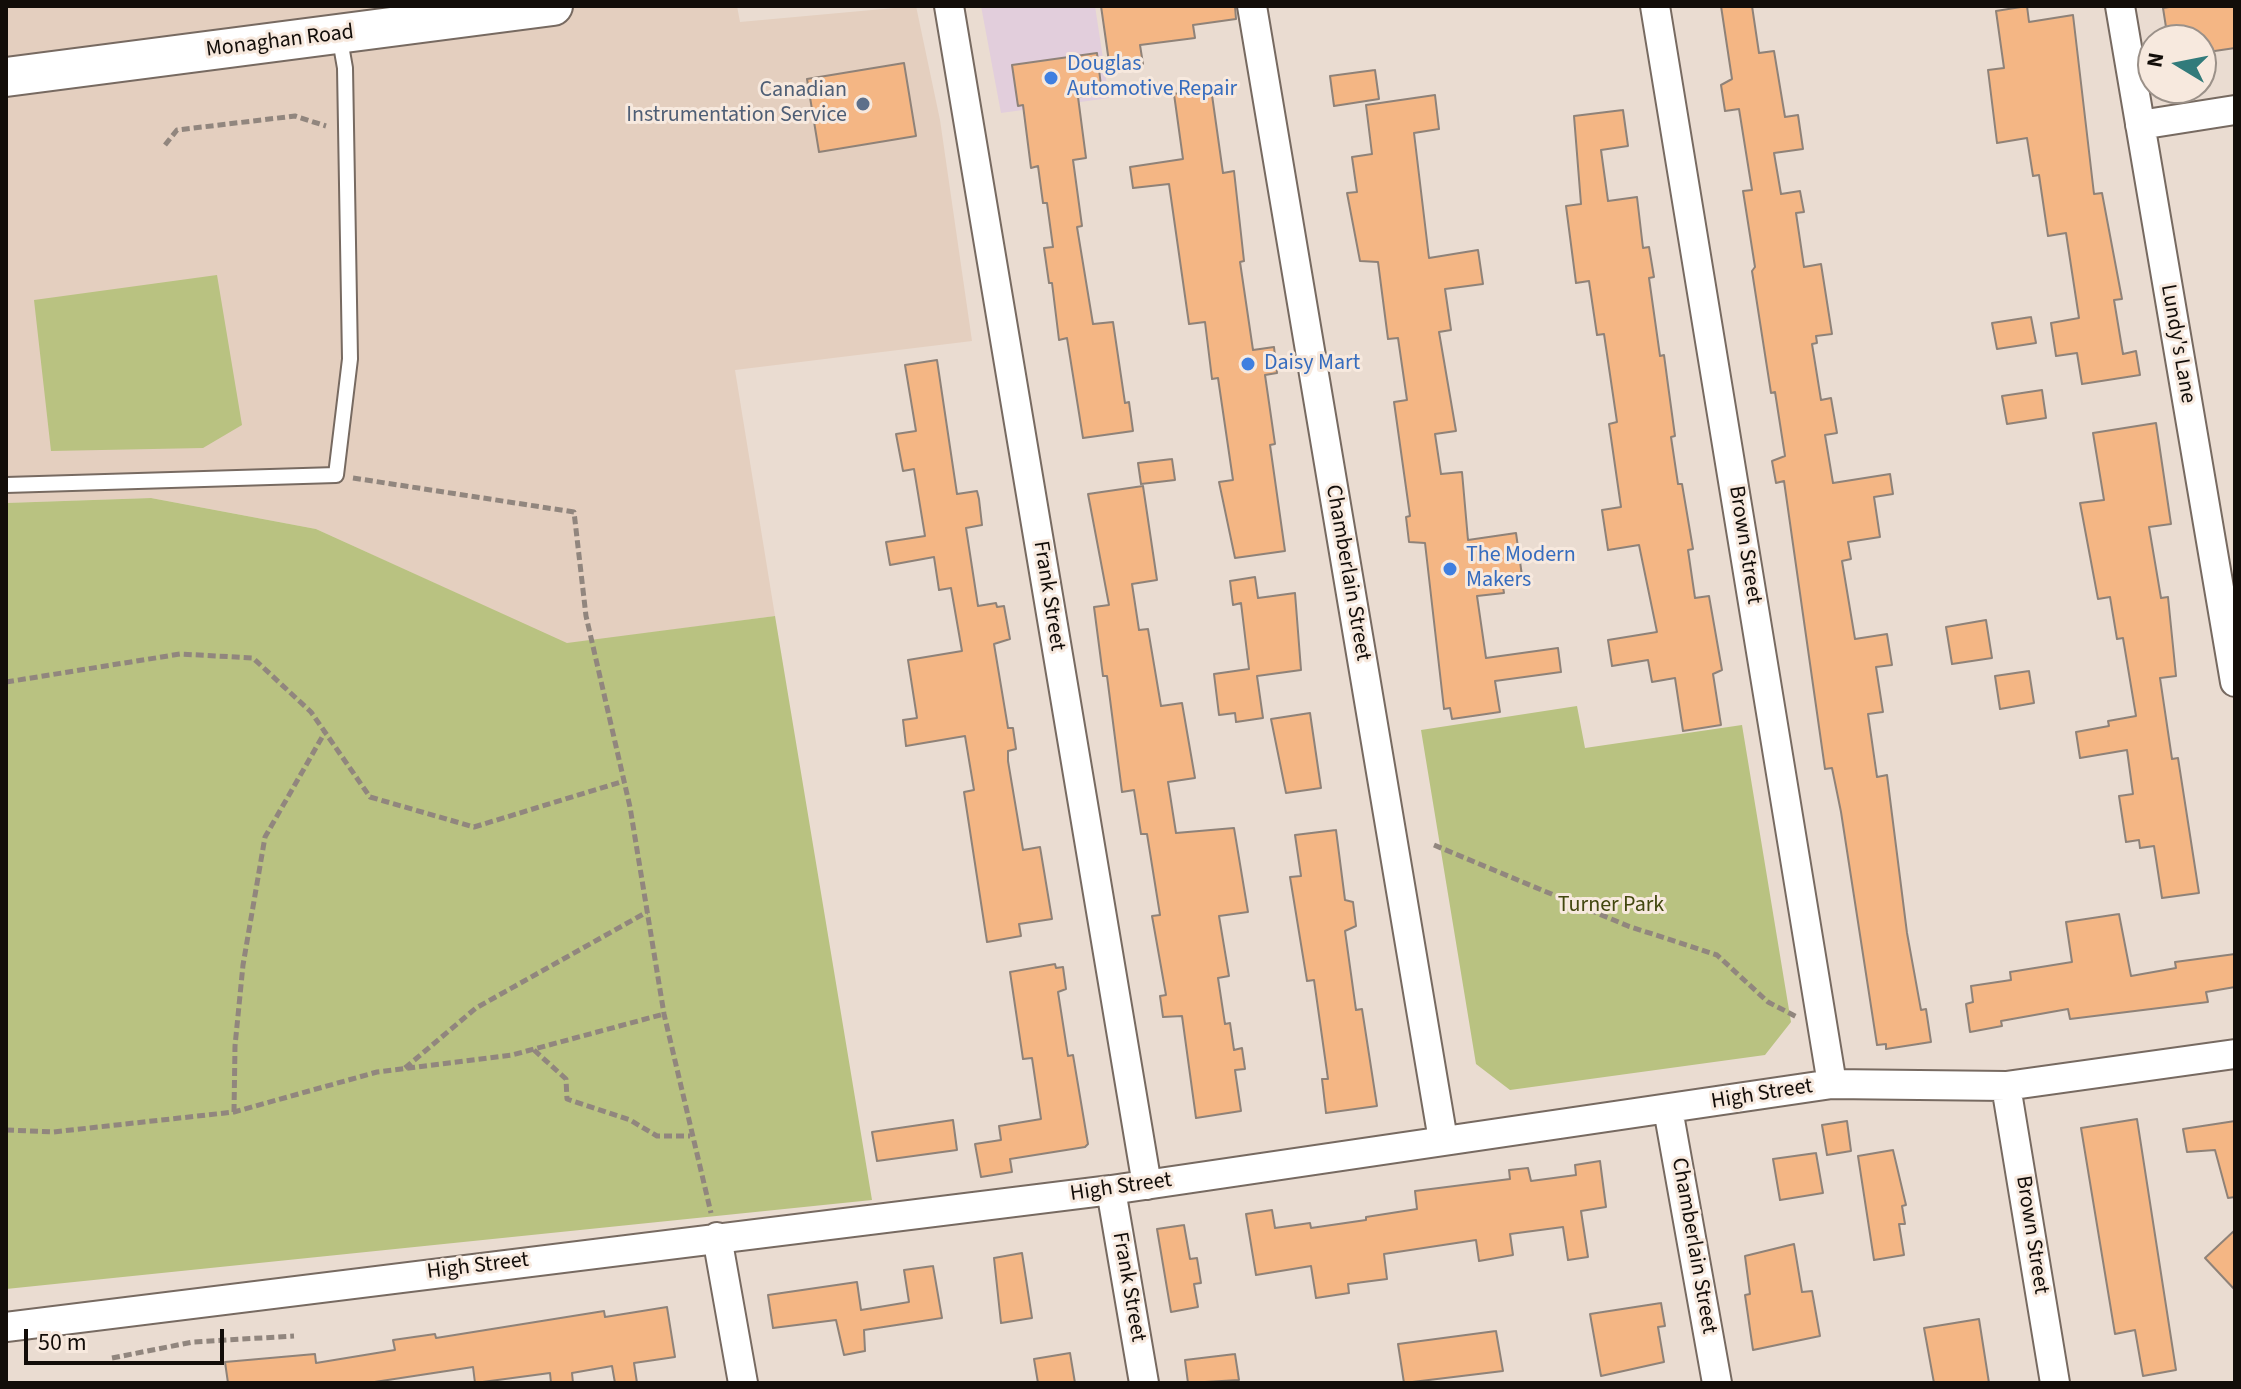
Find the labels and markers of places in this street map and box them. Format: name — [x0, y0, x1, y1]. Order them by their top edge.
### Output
place label: Douglas Automotive Repair — [1067, 52, 1237, 104]
marker: Douglas Automotive Repair — [1042, 69, 1060, 87]
place label: Canadian Instrumentation Service — [626, 78, 847, 130]
marker: Canadian Instrumentation Service — [854, 95, 872, 113]
place label: Daisy Mart — [1264, 351, 1360, 377]
marker: Daisy Mart — [1239, 355, 1257, 373]
place label: The Modern Makers — [1466, 543, 1576, 594]
marker: The Modern Makers — [1441, 560, 1459, 578]

